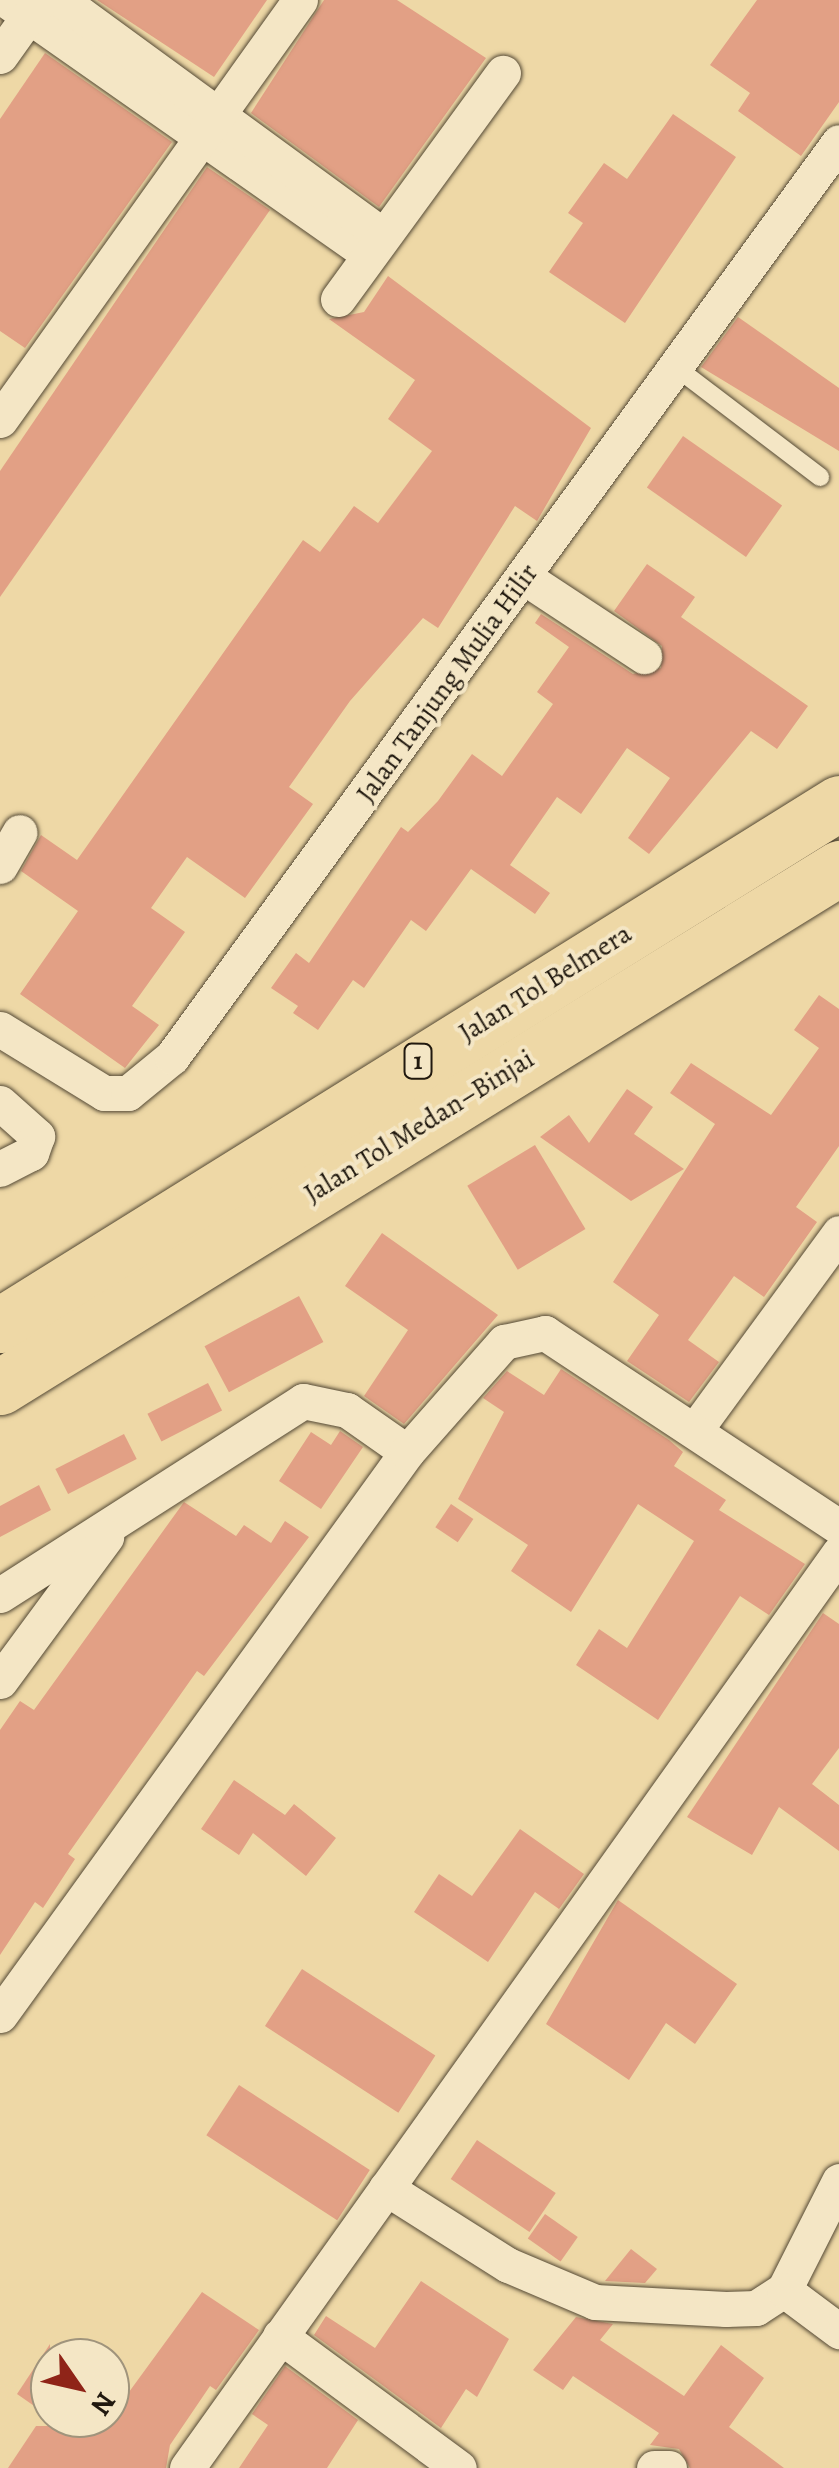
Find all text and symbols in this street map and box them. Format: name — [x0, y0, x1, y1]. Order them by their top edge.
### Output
street label: Jalan Tanjung Mulia Hilir — [349, 557, 545, 809]
street label: Jalan Tol Belmera — [452, 917, 638, 1049]
road number: 1 — [403, 1041, 433, 1081]
street label: Jalan Tol Medan–Binjai — [298, 1042, 540, 1210]
north arrow — [30, 2338, 130, 2438]
text: N — [82, 2385, 125, 2423]

